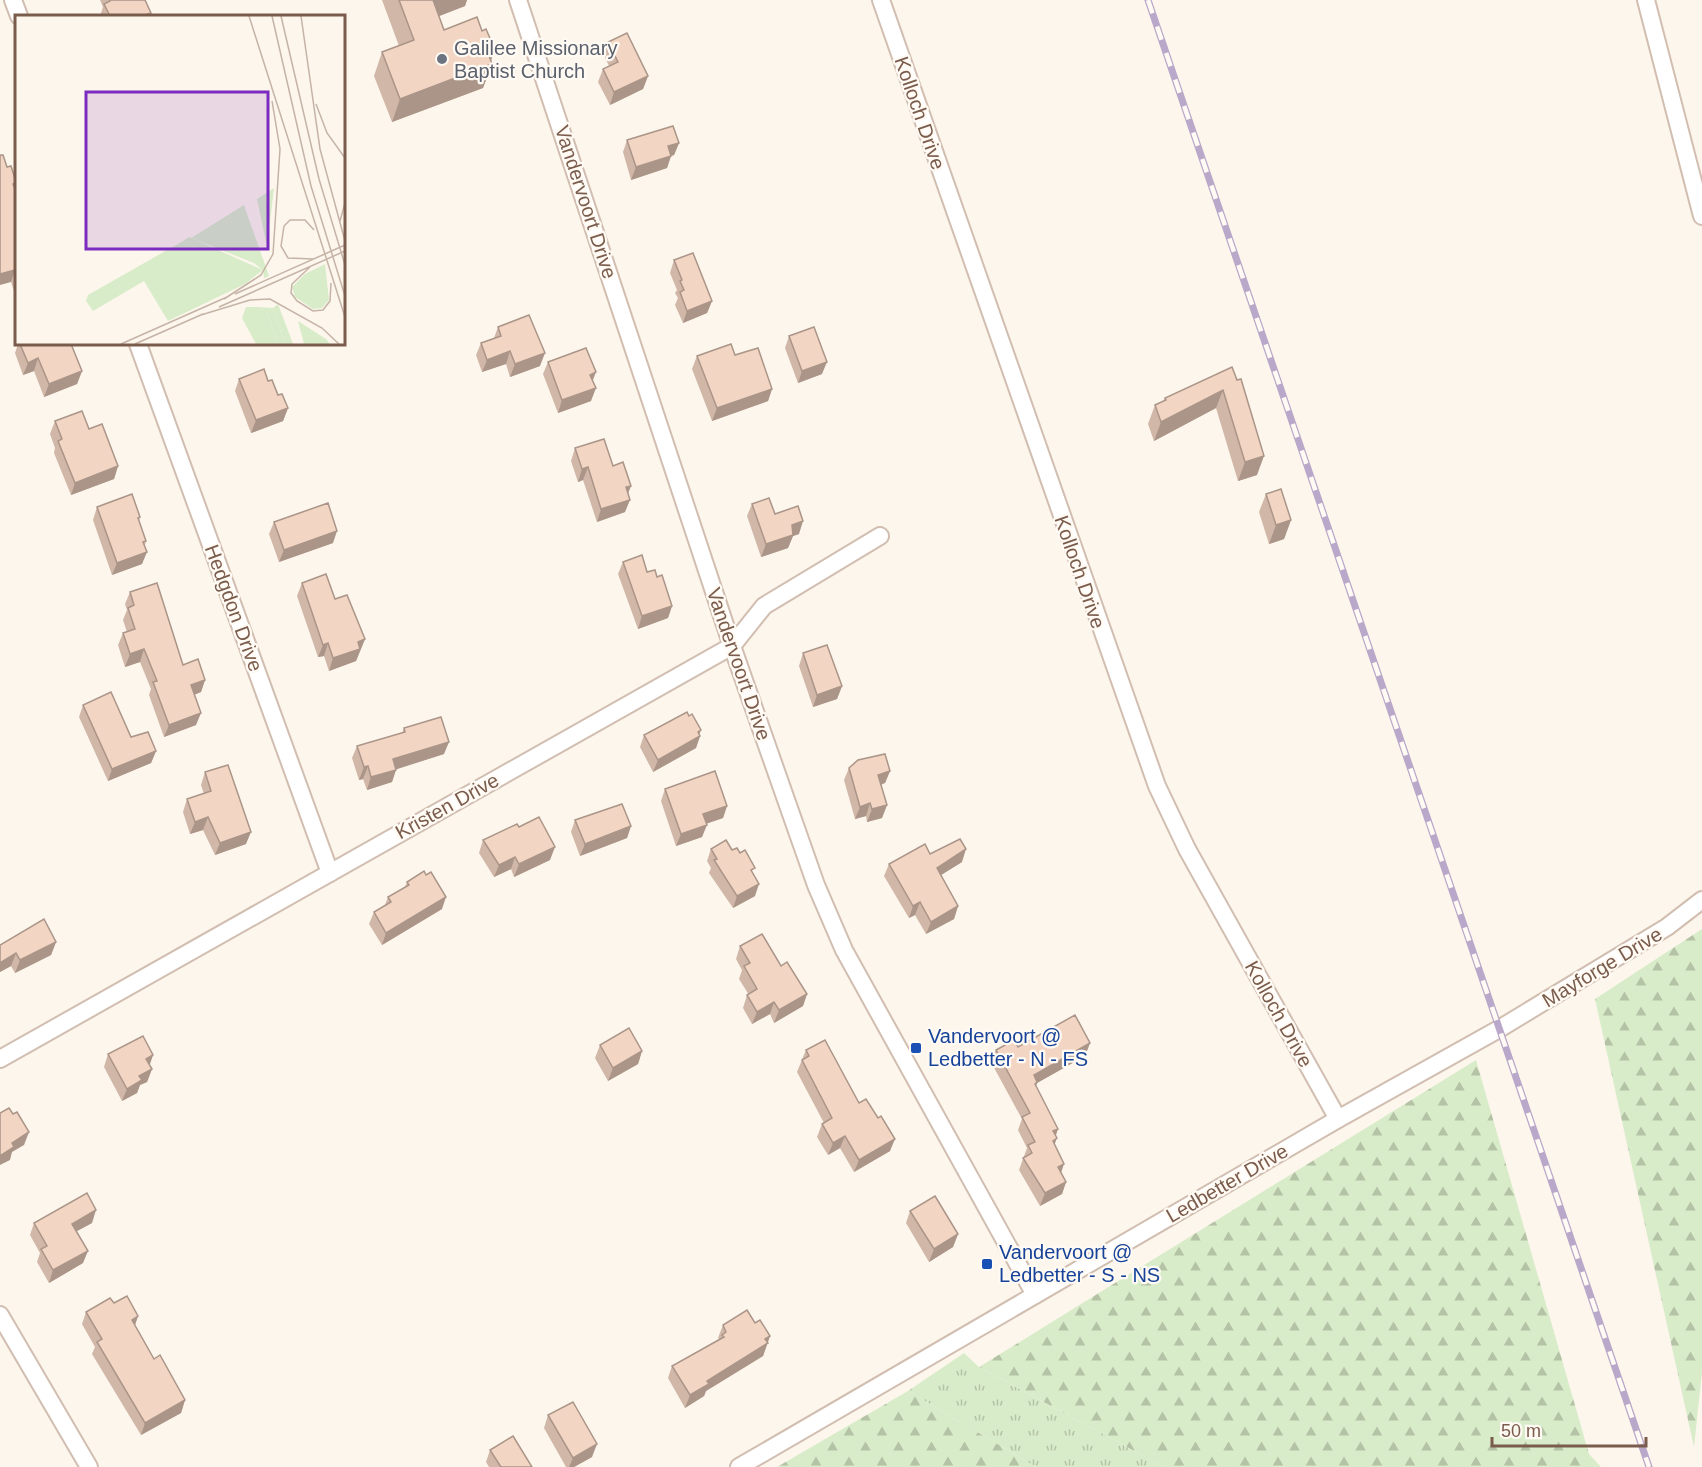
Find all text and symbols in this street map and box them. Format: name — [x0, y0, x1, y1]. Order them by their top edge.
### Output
inset map — [15, 15, 345, 345]
place label: Galilee Missionary Baptist Church — [454, 37, 617, 82]
marker: Galilee Missionary Baptist Church — [435, 52, 449, 66]
street label: Kolloch Drive — [890, 54, 950, 172]
street label: Vandervoort Drive — [551, 123, 621, 281]
street label: Kolloch Drive — [1050, 513, 1110, 631]
street label: Hedgdon Drive — [201, 542, 267, 674]
street label: Vandervoort Drive — [703, 585, 775, 743]
street label: Kristen Drive — [392, 769, 502, 843]
street label: Mayforge Drive — [1538, 923, 1666, 1011]
street label: Kolloch Drive — [1241, 957, 1317, 1071]
place label: Vandervoort @ Ledbetter - N - FS — [928, 1025, 1088, 1070]
marker: Vandervoort @ Ledbetter - N - FS — [909, 1041, 923, 1055]
street label: Ledbetter Drive — [1162, 1139, 1292, 1227]
place label: Vandervoort @ Ledbetter - S - NS — [999, 1241, 1160, 1286]
marker: Vandervoort @ Ledbetter - S - NS — [980, 1257, 994, 1271]
scale bar — [1492, 1410, 1646, 1448]
text: 50 m — [1501, 1421, 1541, 1441]

